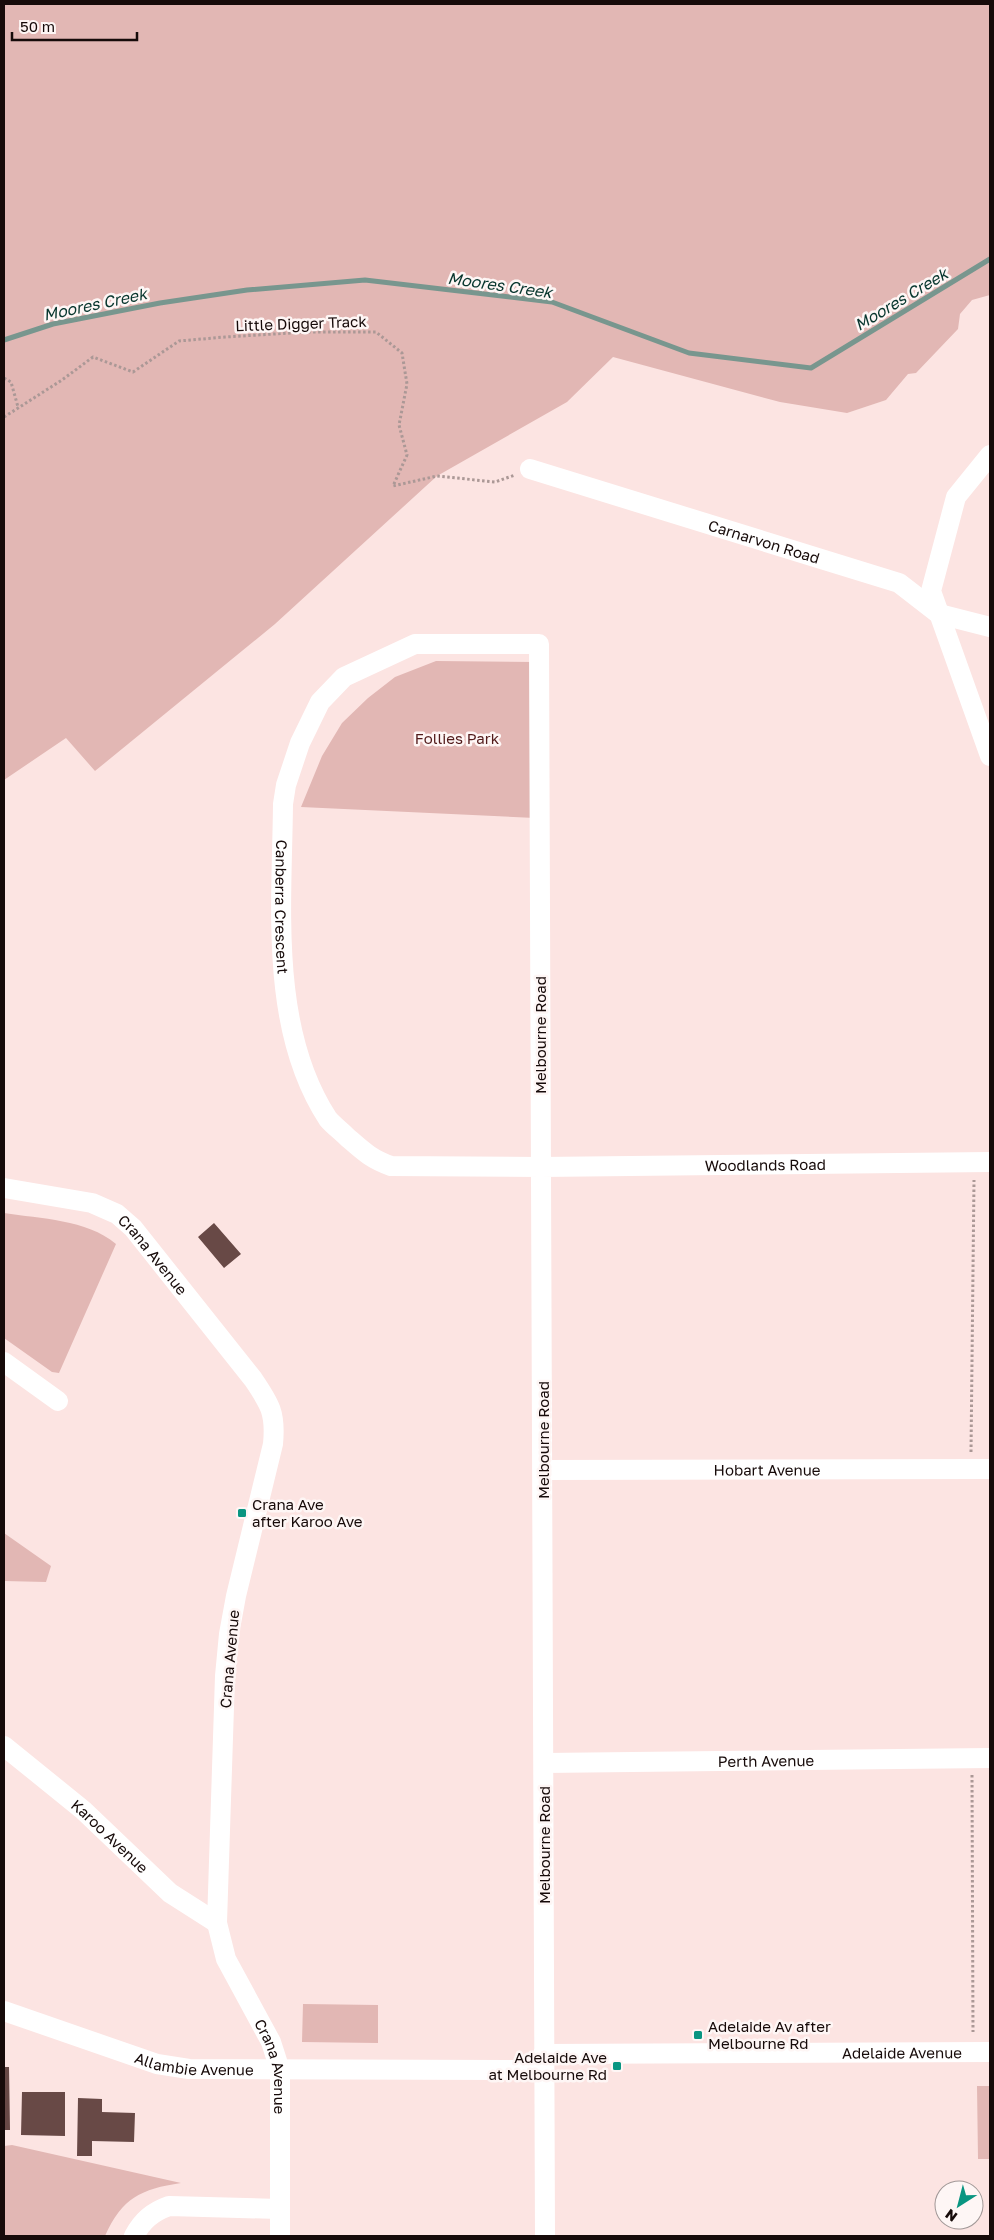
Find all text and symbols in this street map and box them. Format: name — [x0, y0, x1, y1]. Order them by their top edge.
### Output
scale bar — [12, 10, 138, 42]
text: 50 m — [20, 17, 55, 35]
water label: Moores Creek — [851, 262, 953, 335]
water label: Moores Creek — [446, 268, 555, 303]
water label: Moores Creek — [41, 283, 151, 325]
street label: Little Digger Track — [235, 312, 368, 334]
street label: Carnarvon Road — [706, 516, 822, 567]
park label: Follies Park — [415, 729, 500, 747]
street label: Canberra Crescent — [272, 840, 293, 975]
street label: Melbourne Road — [531, 976, 549, 1094]
street label: Woodlands Road — [705, 1155, 826, 1174]
street label: Crana Avenue — [115, 1211, 192, 1298]
street label: Melbourne Road — [534, 1381, 552, 1499]
street label: Hobart Avenue — [713, 1460, 821, 1479]
place label: Crana Ave after Karoo Ave — [252, 1495, 363, 1530]
marker: Crana Ave after Karoo Ave — [236, 1507, 248, 1519]
street label: Crana Avenue — [216, 1609, 242, 1709]
street label: Perth Avenue — [718, 1751, 815, 1770]
street label: Melbourne Road — [535, 1786, 553, 1904]
street label: Karoo Avenue — [68, 1795, 152, 1877]
street label: Crana Avenue — [251, 2016, 289, 2115]
place label: Adelaide Av after Melbourne Rd — [708, 2017, 831, 2052]
marker: Adelaide Av after Melbourne Rd — [692, 2029, 704, 2041]
street label: Adelaide Avenue — [842, 2043, 962, 2062]
street label: Allambie Avenue — [132, 2048, 254, 2078]
place label: Adelaide Ave at Melbourne Rd — [488, 2048, 607, 2083]
marker: Adelaide Ave at Melbourne Rd — [611, 2060, 623, 2072]
north arrow — [934, 2180, 984, 2230]
text: N — [942, 2206, 960, 2226]

